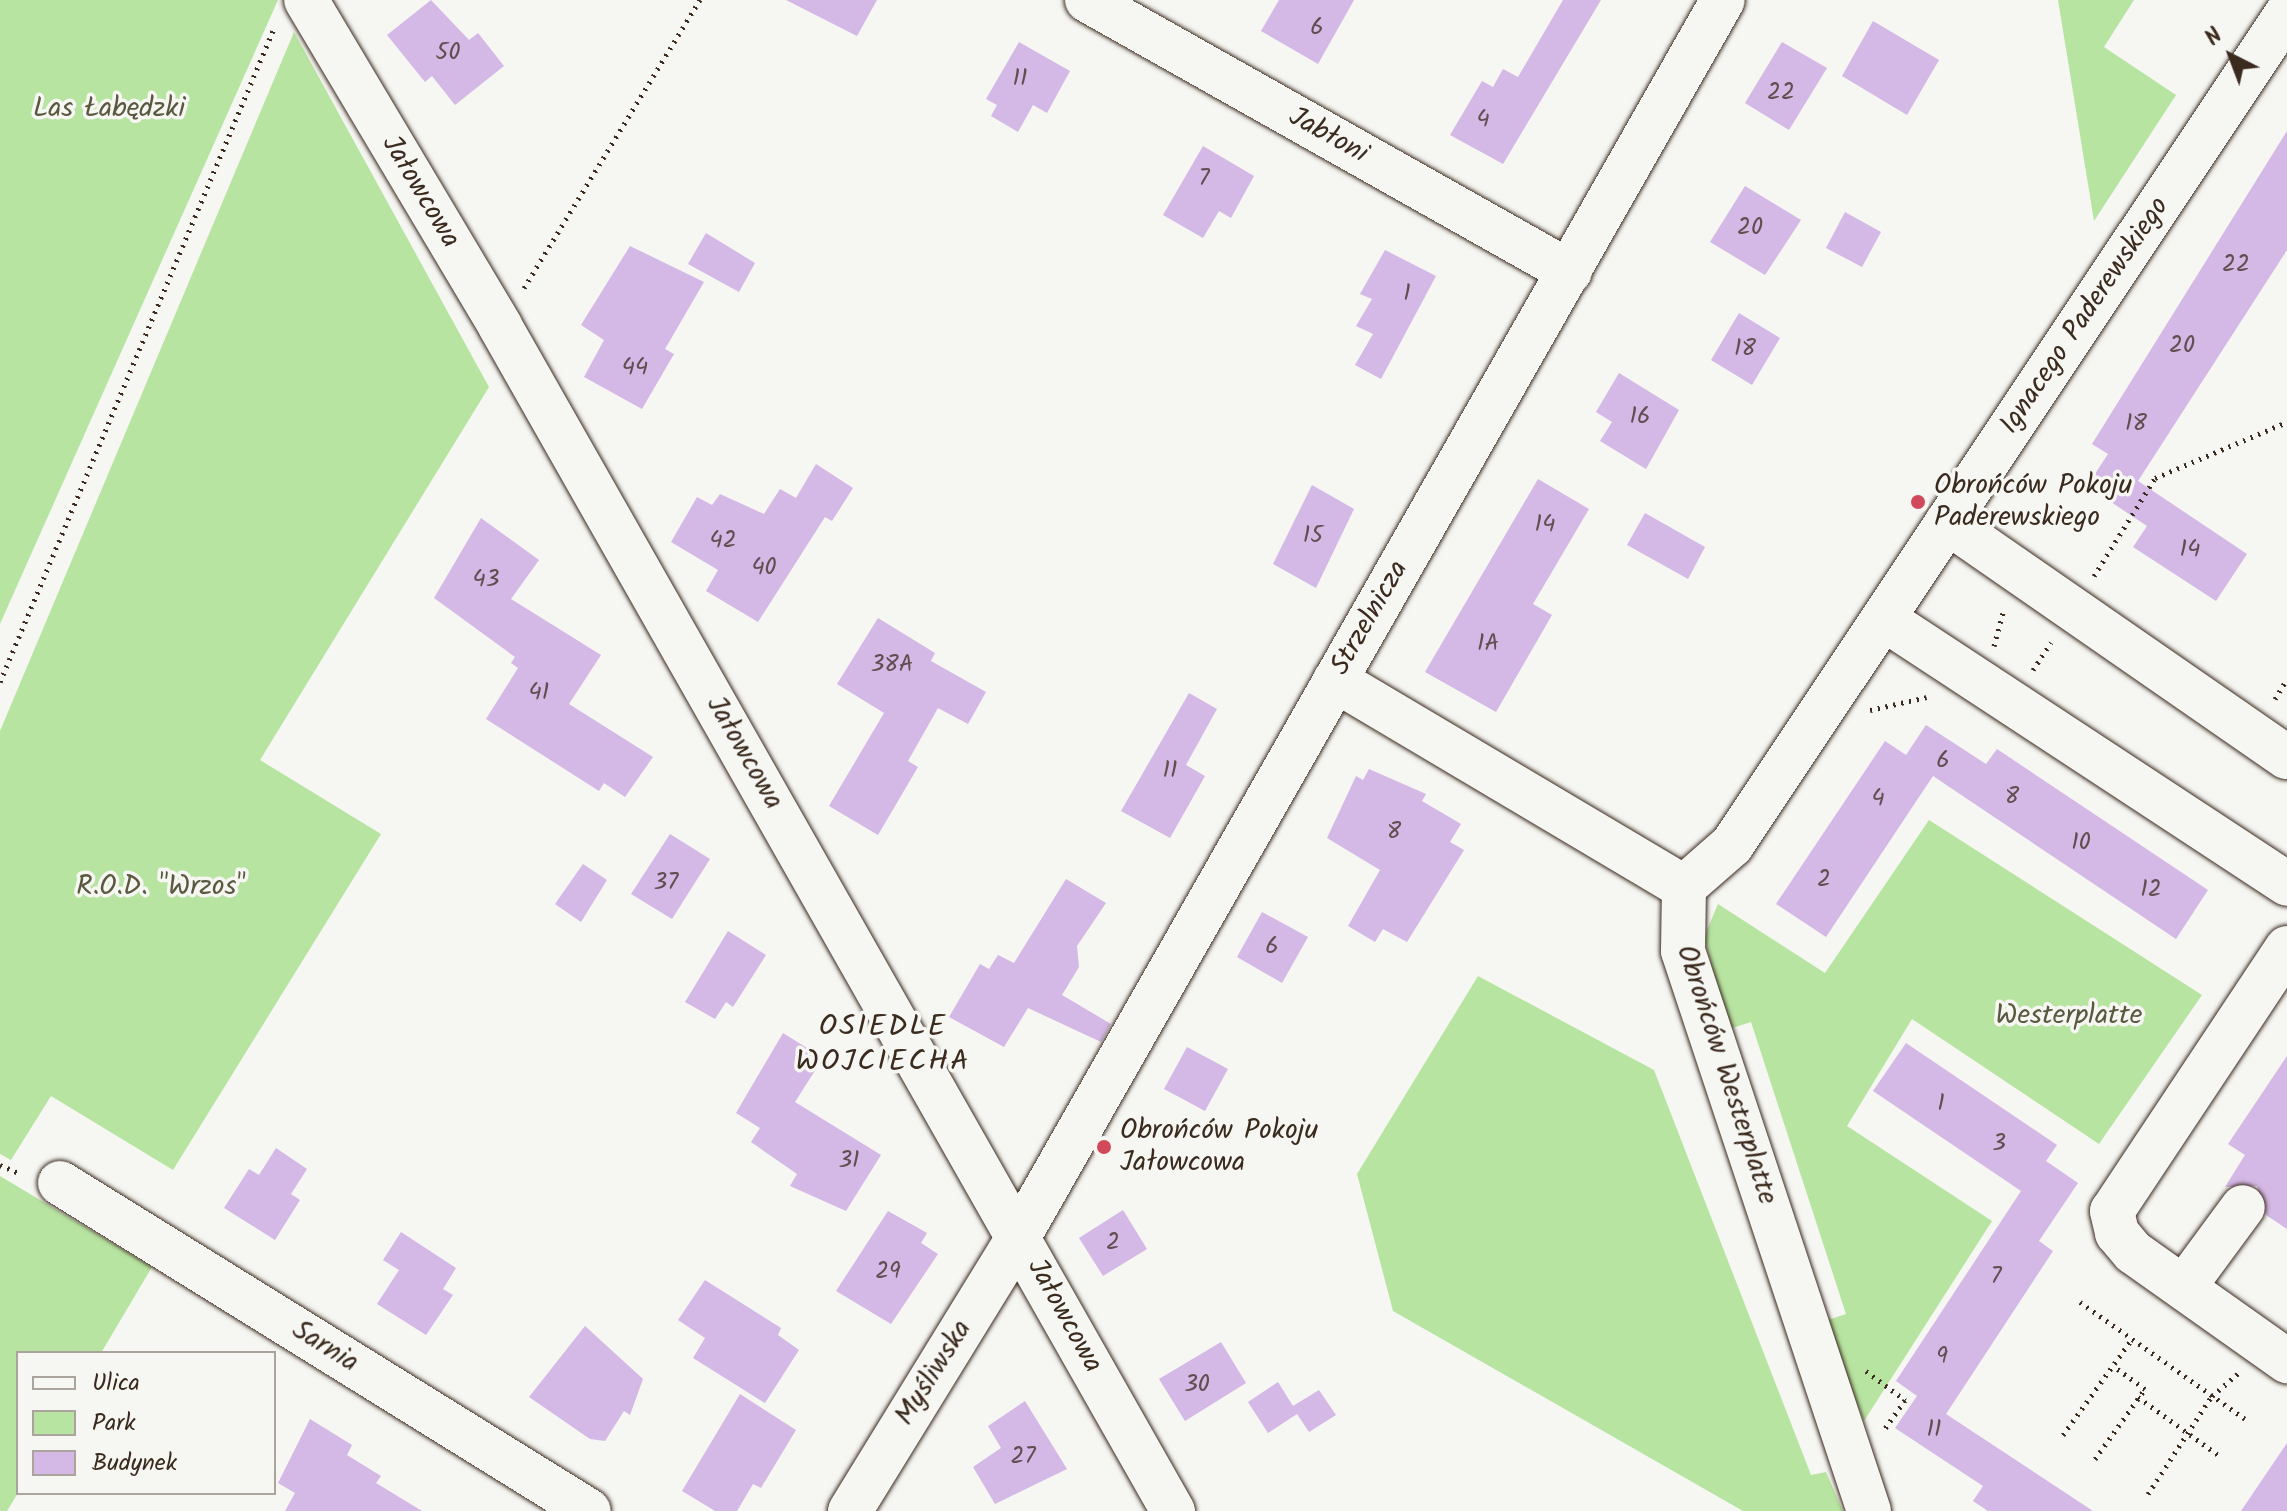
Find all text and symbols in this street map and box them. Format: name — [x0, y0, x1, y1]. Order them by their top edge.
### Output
house number: 6 — [1310, 14, 1324, 42]
north arrow — [2191, 16, 2271, 96]
text: N — [2198, 20, 2231, 55]
house number: 50 — [436, 39, 460, 67]
house number: 11 — [1012, 65, 1028, 93]
house number: 22 — [1767, 79, 1795, 107]
park label: Las Łabędzki — [33, 92, 185, 126]
street label: Jabłoni — [1283, 101, 1373, 171]
house number: 4 — [1476, 106, 1490, 134]
street label: Jałowcowa — [373, 130, 467, 254]
house number: 7 — [1198, 165, 1210, 193]
street label: Ignacego Paderewskiego — [1993, 191, 2177, 441]
house number: 20 — [1737, 214, 1763, 242]
house number: 22 — [2222, 251, 2250, 279]
house number: 1 — [1403, 280, 1411, 308]
house number: 20 — [2169, 332, 2195, 360]
house number: 18 — [1734, 335, 1756, 363]
house number: 44 — [622, 354, 648, 382]
house number: 16 — [1630, 403, 1650, 431]
house number: 18 — [2125, 410, 2147, 438]
place label: Obrońców Pokoju Paderewskiego — [1934, 469, 2132, 535]
marker: Obrońców Pokoju Paderewskiego — [1909, 493, 1927, 511]
house number: 14 — [1535, 511, 1555, 539]
house number: 15 — [1303, 522, 1323, 550]
house number: 42 — [709, 527, 737, 555]
house number: 14 — [2180, 536, 2200, 564]
house number: 40 — [751, 554, 777, 582]
street label: Strzelnicza — [1324, 555, 1416, 681]
house number: 43 — [473, 566, 499, 594]
house number: 1A — [1477, 630, 1499, 658]
house number: 38A — [871, 651, 913, 679]
house number: 41 — [529, 679, 549, 707]
street label: Jałowcowa — [698, 690, 790, 816]
house number: 6 — [1936, 747, 1950, 775]
house number: 11 — [1162, 757, 1178, 785]
house number: 8 — [2005, 783, 2019, 811]
house number: 4 — [1871, 785, 1885, 813]
house number: 8 — [1387, 818, 1401, 846]
house number: 10 — [2071, 829, 2091, 857]
house number: 2 — [1817, 866, 1831, 894]
house number: 37 — [654, 869, 678, 897]
park label: R.O.D. "Wrzos" — [76, 870, 246, 904]
house number: 12 — [2140, 876, 2162, 904]
house number: 6 — [1265, 933, 1279, 961]
street label: Obrońców Westerplatte — [1668, 941, 1784, 1209]
park label: Westerplatte — [1996, 999, 2142, 1033]
district label: OSIEDLE WOJCIECHA — [795, 1009, 971, 1080]
house number: 1 — [1937, 1090, 1945, 1118]
place label: Obrońców Pokoju Jałowcowa — [1120, 1114, 1318, 1180]
house number: 3 — [1992, 1130, 2006, 1158]
marker: Obrońców Pokoju Jałowcowa — [1095, 1138, 1113, 1156]
house number: 31 — [838, 1147, 860, 1175]
house number: 2 — [1106, 1229, 1120, 1257]
street label: Jałowcowa — [1019, 1253, 1109, 1379]
house number: 29 — [875, 1258, 901, 1286]
house number: 7 — [1990, 1263, 2002, 1291]
street label: Sarnia — [286, 1314, 364, 1380]
street label: Myśliwska — [889, 1314, 979, 1432]
house number: 9 — [1936, 1343, 1948, 1371]
legend — [16, 1351, 276, 1495]
text: Ulica — [92, 1364, 140, 1403]
house number: 30 — [1184, 1371, 1210, 1399]
text: Park — [92, 1404, 136, 1443]
house number: 11 — [1926, 1416, 1942, 1444]
house number: 27 — [1010, 1443, 1036, 1471]
text: Budynek — [92, 1444, 177, 1483]

